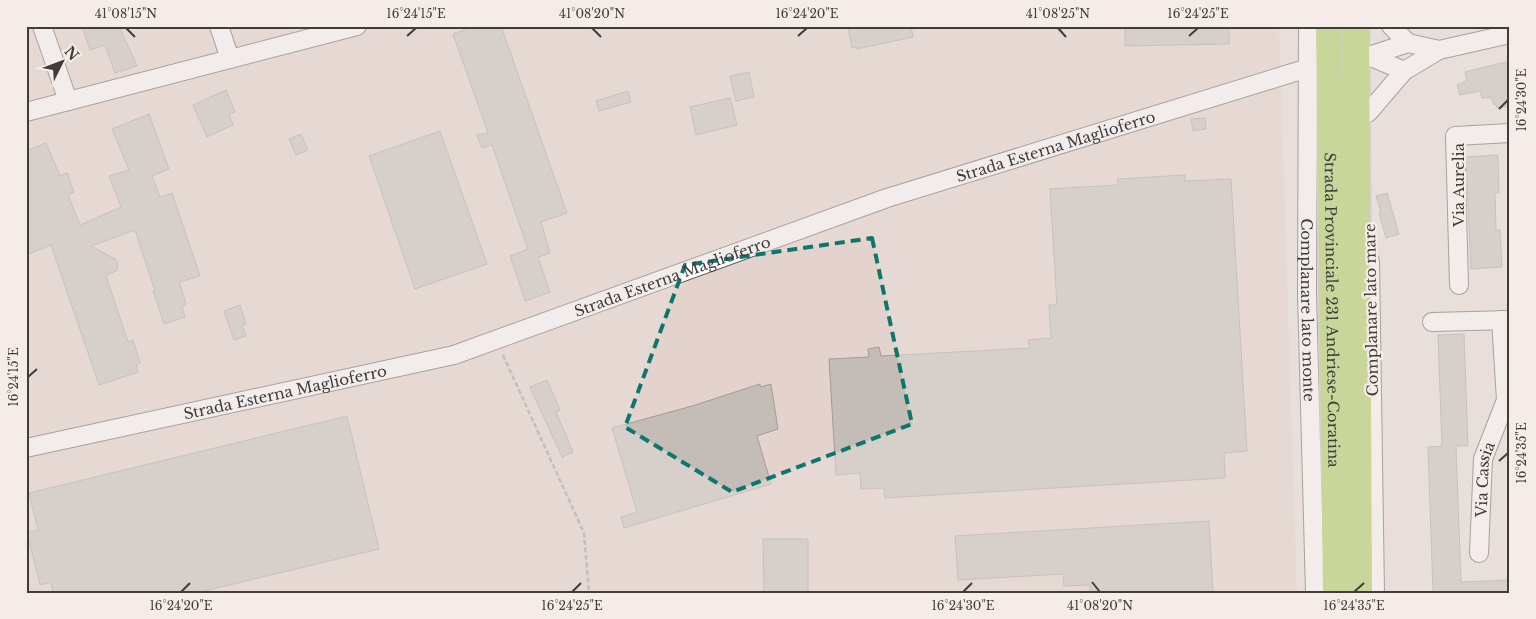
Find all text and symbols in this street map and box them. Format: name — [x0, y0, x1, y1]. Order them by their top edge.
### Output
text: 41°08'15"N — [95, 6, 157, 21]
text: 16°24'15"E — [386, 6, 446, 21]
text: 41°08'20"N — [559, 6, 625, 21]
text: 16°24'20"E — [775, 6, 839, 21]
text: 41°08'25"N — [1026, 6, 1090, 21]
text: 16°24'25"E — [1167, 6, 1229, 21]
north arrow — [38, 38, 88, 88]
text: N — [61, 42, 83, 64]
text: 16°24'30"E — [1514, 68, 1529, 132]
street label: Strada Esterna Maglioferro — [954, 106, 1158, 186]
street label: Via Aurelia — [1449, 142, 1468, 228]
street label: Strada Provinciale 231 Andriese-Coratina — [1321, 152, 1344, 468]
street label: Complanare lato monte — [1297, 218, 1319, 402]
street label: Complanare lato mare — [1360, 223, 1382, 397]
street label: Strada Esterna Maglioferro — [571, 232, 773, 320]
text: 16°24'15"E — [6, 347, 21, 407]
street label: Strada Esterna Maglioferro — [182, 360, 388, 423]
text: 16°24'35"E — [1514, 422, 1529, 484]
street label: Via Cassia — [1471, 438, 1499, 519]
text: 16°24'20"E — [149, 598, 213, 613]
text: 16°24'25"E — [541, 598, 603, 613]
text: 16°24'30"E — [931, 598, 995, 613]
text: 41°08'20"N — [1067, 598, 1133, 613]
text: 16°24'35"E — [1323, 598, 1385, 613]

